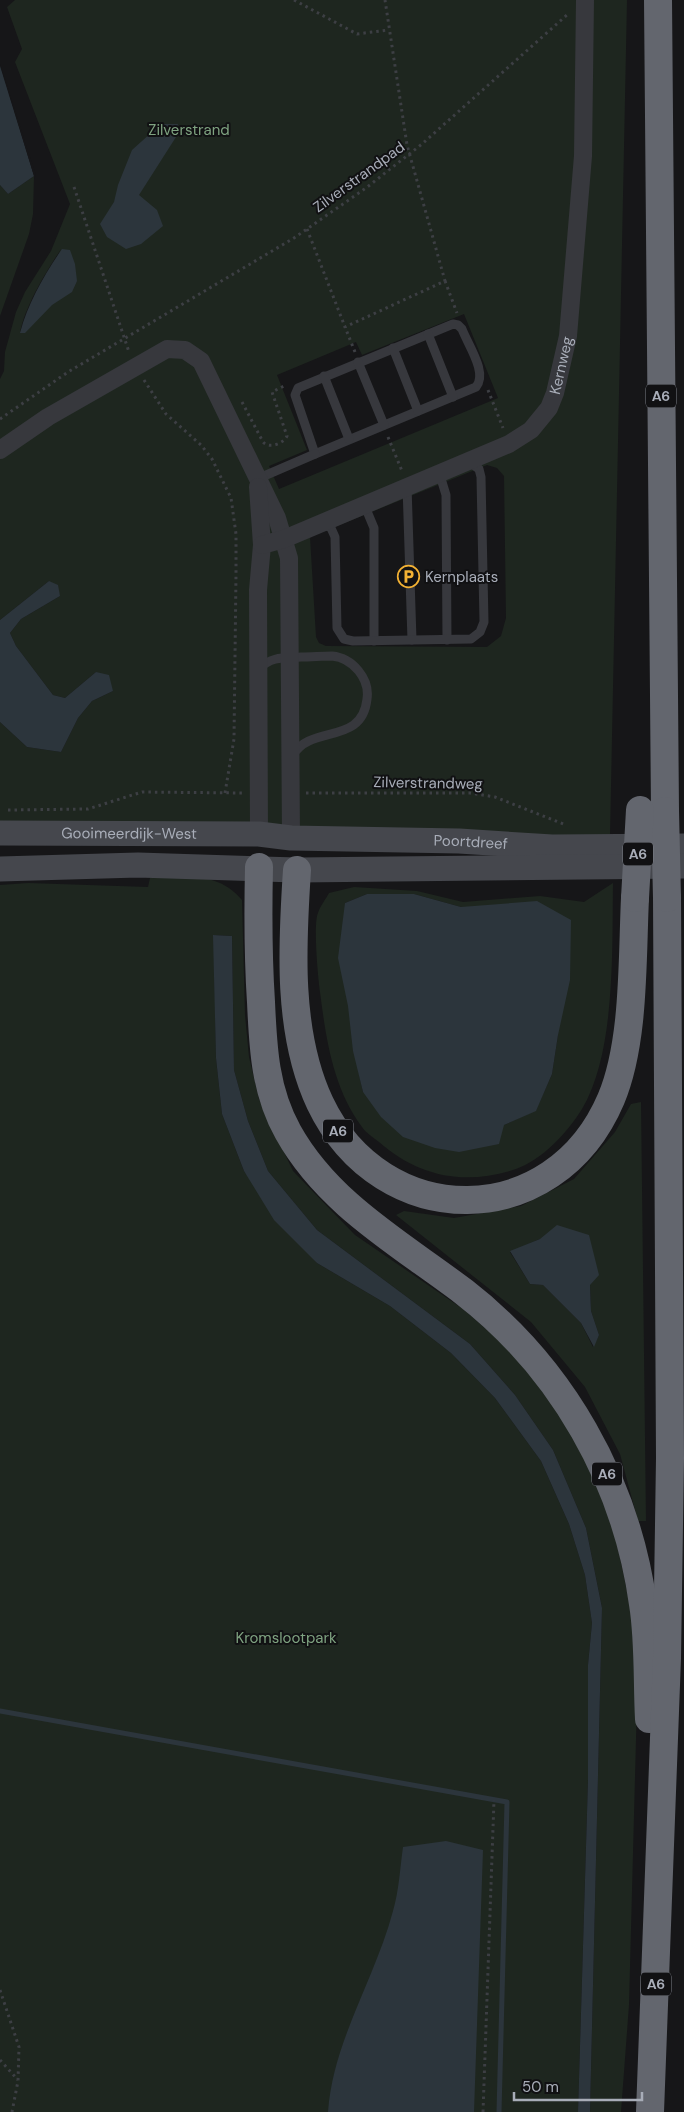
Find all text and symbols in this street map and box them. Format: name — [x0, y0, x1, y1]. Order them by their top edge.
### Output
park label: Zilverstrand — [148, 120, 230, 140]
street label: Zilverstrandpad — [309, 137, 409, 217]
street label: Kernweg — [545, 334, 578, 396]
road number: A6 — [646, 384, 676, 408]
parking icon: Kernplaats — [397, 565, 421, 589]
place label: Kernplaats — [425, 567, 498, 587]
street label: Zilverstrandweg — [373, 772, 483, 794]
street label: Gooimeerdijk-West — [61, 823, 197, 844]
street label: Poortdreef — [433, 831, 508, 854]
road number: A6 — [623, 842, 653, 866]
road number: A6 — [323, 1120, 353, 1142]
road number: A6 — [592, 1462, 622, 1486]
park label: Kromslootpark — [235, 1628, 337, 1648]
road number: A6 — [641, 1972, 671, 1996]
scale bar — [514, 2070, 642, 2102]
text: 50 m — [522, 2077, 559, 2097]

